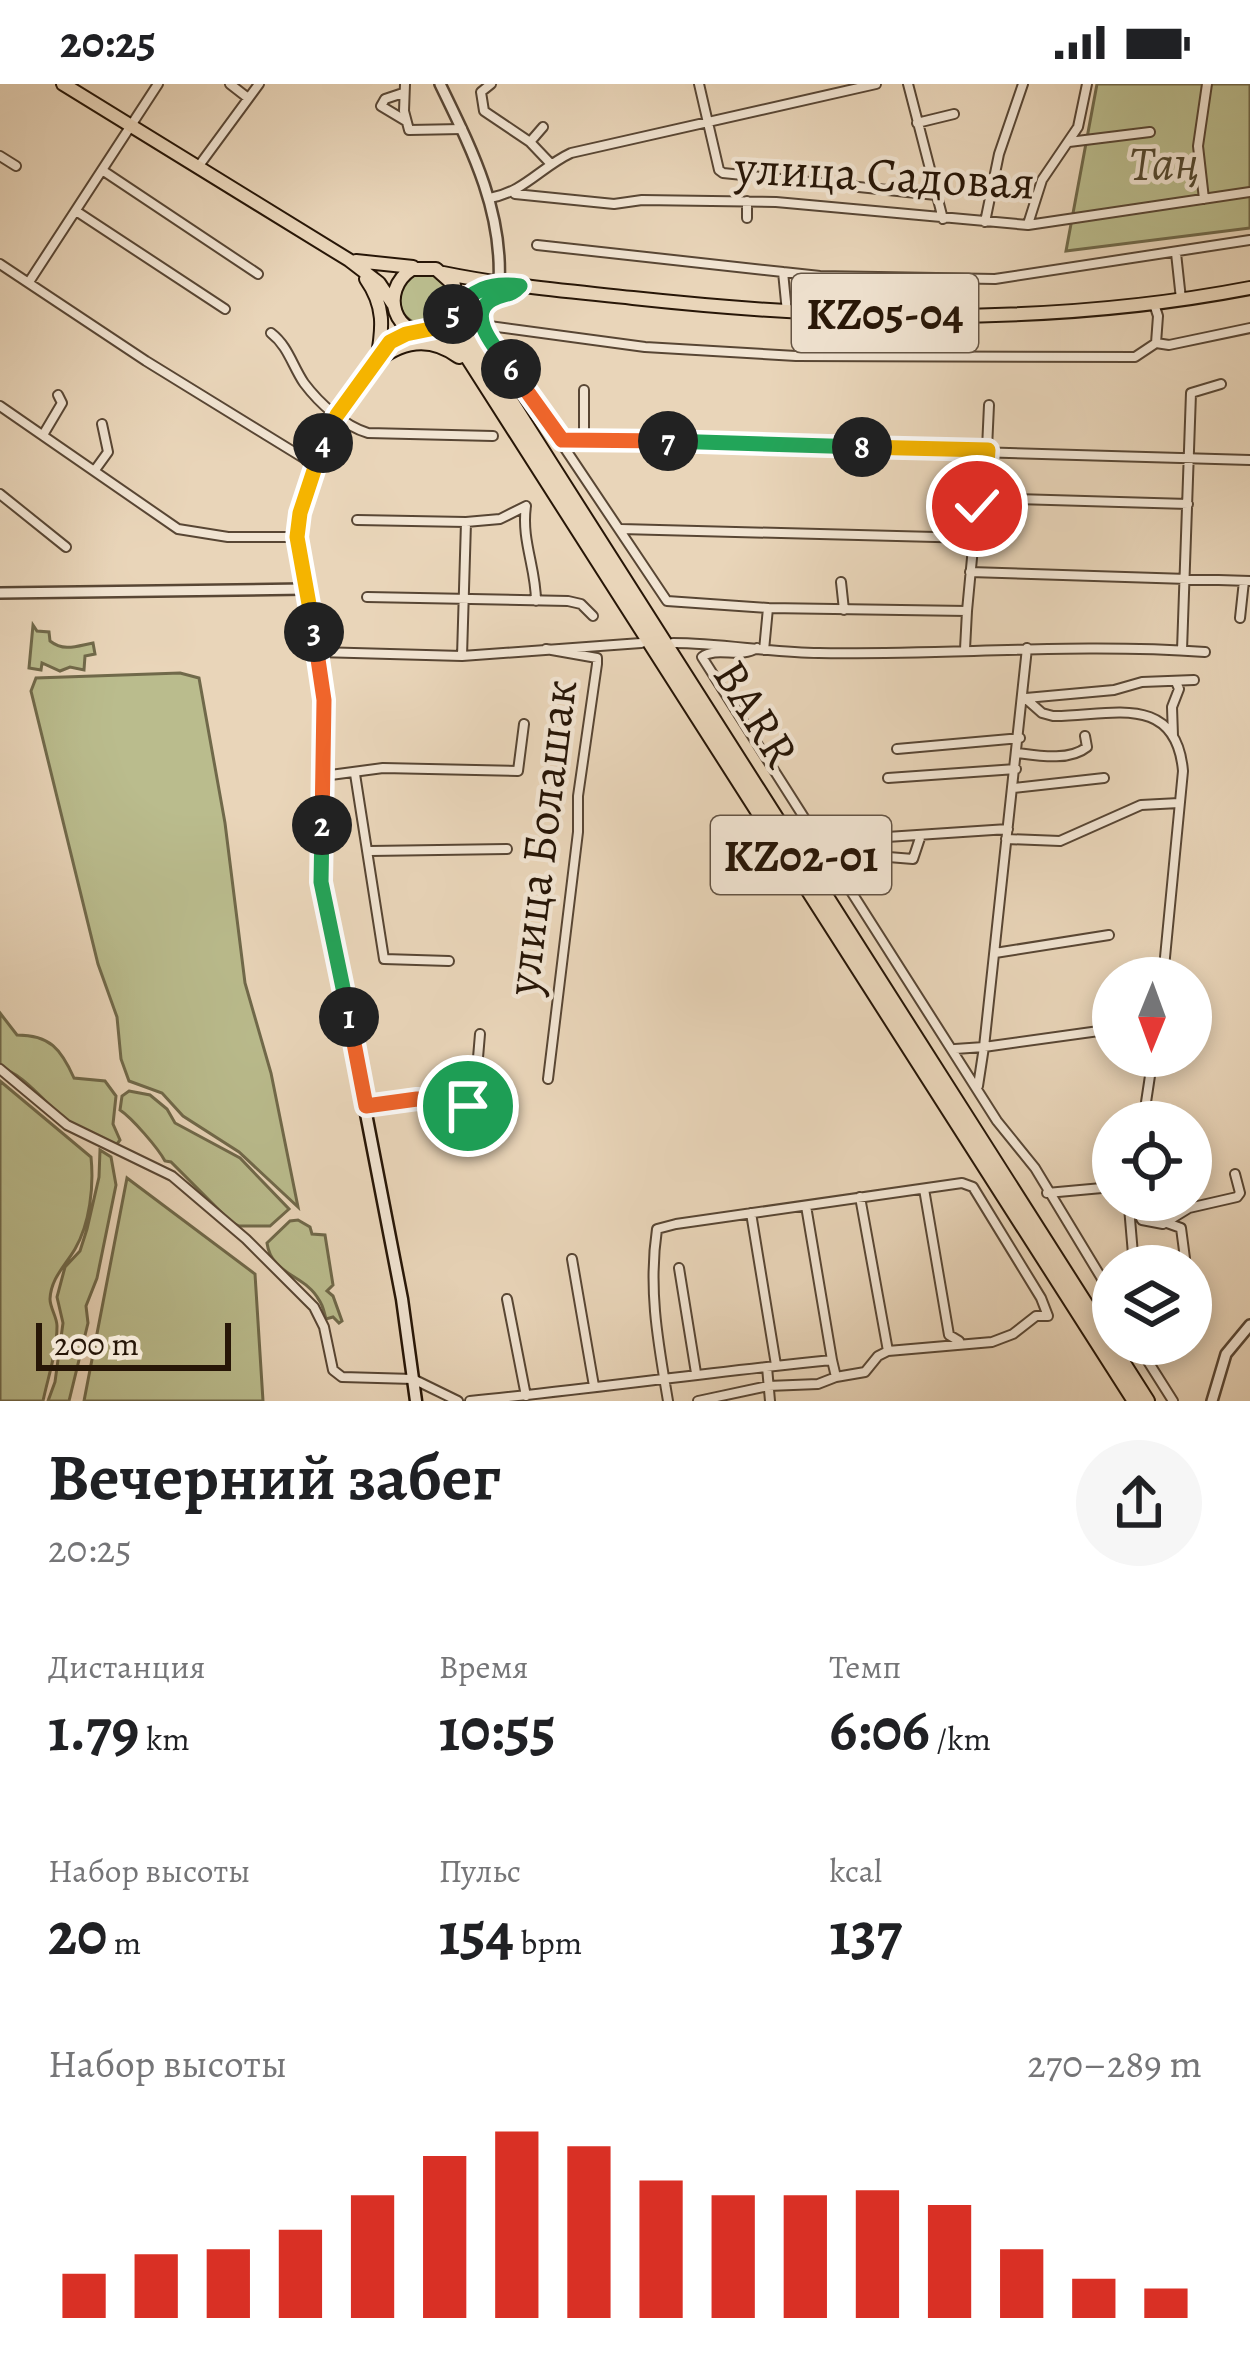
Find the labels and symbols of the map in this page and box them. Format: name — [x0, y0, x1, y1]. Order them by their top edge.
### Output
park label: Таң — [1129, 130, 1199, 196]
street label: улица Садовая — [732, 134, 1037, 216]
road number: KZ05-04 — [792, 274, 978, 352]
pin: 5 — [423, 284, 483, 344]
pin: 6 — [481, 339, 541, 399]
pin: 7 — [638, 411, 698, 471]
pin: 4 — [293, 413, 353, 473]
pin: 8 — [832, 417, 892, 477]
pin — [926, 455, 1028, 557]
pin: 3 — [284, 602, 344, 662]
street label: BARR — [698, 647, 815, 780]
street label: улица Болашак — [489, 676, 593, 1000]
pin: 2 — [292, 795, 352, 855]
road number: KZ02-01 — [711, 816, 891, 894]
north arrow — [1092, 957, 1212, 1077]
pin: 1 — [319, 987, 379, 1047]
pin — [417, 1055, 519, 1157]
scale bar — [36, 1317, 231, 1370]

